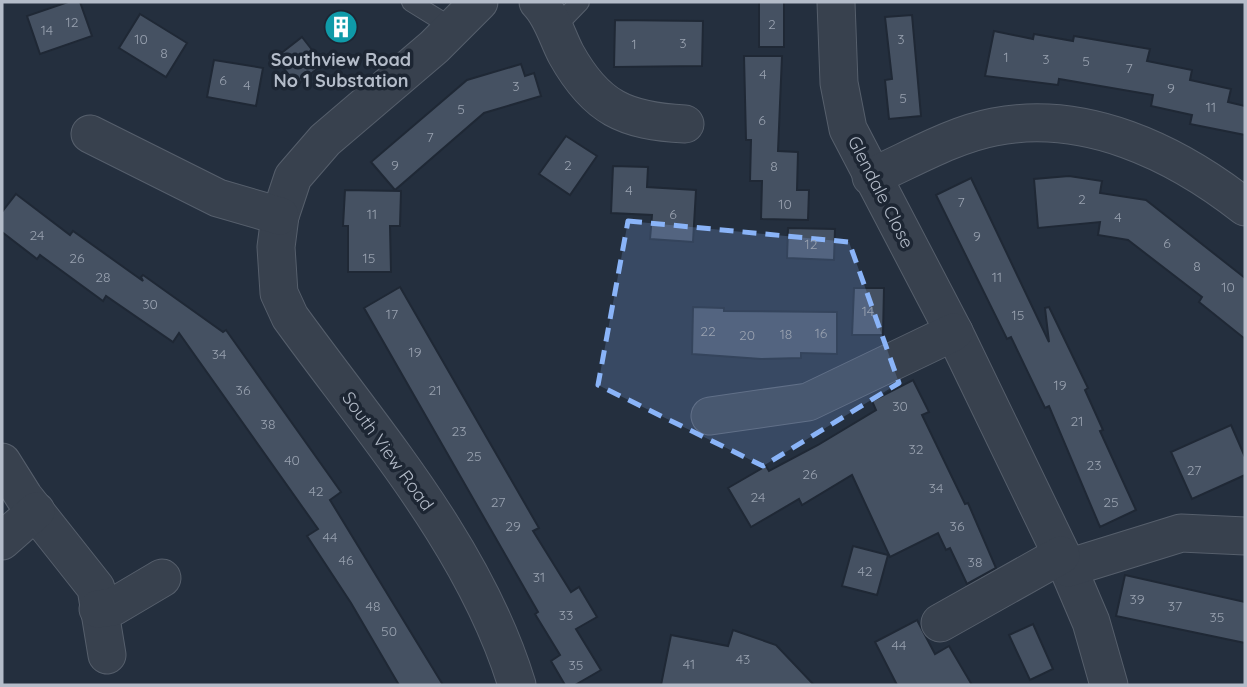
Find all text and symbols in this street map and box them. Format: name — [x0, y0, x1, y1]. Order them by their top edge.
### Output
building icon: Southview Road No 1 Substation — [322, 8, 360, 46]
house number: 12 — [66, 13, 79, 31]
house number: 2 — [768, 15, 776, 33]
house number: 14 — [41, 21, 53, 39]
house number: 10 — [134, 30, 148, 48]
house number: 3 — [897, 30, 905, 48]
house number: 3 — [679, 34, 687, 52]
house number: 1 — [631, 35, 637, 53]
house number: 8 — [160, 44, 168, 62]
place label: Southview Road No 1 Substation — [271, 48, 411, 92]
house number: 1 — [1003, 48, 1009, 66]
house number: 3 — [1042, 50, 1050, 68]
house number: 5 — [1082, 52, 1090, 70]
house number: 7 — [1125, 59, 1133, 77]
house number: 4 — [759, 65, 767, 83]
house number: 6 — [219, 71, 227, 89]
house number: 4 — [243, 76, 251, 94]
house number: 3 — [512, 77, 520, 95]
house number: 9 — [1167, 79, 1175, 97]
house number: 5 — [899, 89, 907, 107]
house number: 11 — [1206, 98, 1216, 116]
house number: 5 — [457, 100, 465, 118]
house number: 6 — [758, 111, 766, 129]
house number: 7 — [426, 128, 434, 146]
street label: Glendale Close — [843, 132, 919, 252]
house number: 9 — [391, 156, 399, 174]
house number: 2 — [564, 156, 572, 174]
house number: 8 — [770, 157, 778, 175]
house number: 4 — [625, 181, 633, 199]
house number: 2 — [1078, 190, 1086, 208]
house number: 7 — [957, 193, 965, 211]
house number: 10 — [778, 195, 792, 213]
house number: 11 — [367, 205, 377, 223]
house number: 6 — [669, 205, 677, 223]
house number: 4 — [1114, 208, 1122, 226]
house number: 24 — [30, 226, 44, 244]
house number: 9 — [973, 227, 981, 245]
house number: 6 — [1163, 234, 1171, 252]
house number: 12 — [805, 235, 818, 253]
house number: 26 — [69, 249, 85, 267]
house number: 15 — [363, 249, 375, 267]
house number: 8 — [1193, 257, 1201, 275]
house number: 28 — [95, 268, 111, 286]
house number: 11 — [992, 268, 1002, 286]
house number: 10 — [1221, 278, 1235, 296]
house number: 30 — [142, 295, 158, 313]
house number: 14 — [862, 302, 874, 320]
house number: 17 — [386, 305, 398, 323]
house number: 15 — [1012, 306, 1024, 324]
house number: 22 — [700, 322, 716, 340]
house number: 16 — [815, 324, 828, 342]
house number: 18 — [780, 325, 792, 343]
house number: 20 — [739, 326, 755, 344]
house number: 19 — [409, 343, 422, 361]
house number: 34 — [212, 345, 226, 363]
house number: 19 — [1054, 376, 1067, 394]
house number: 36 — [236, 381, 251, 399]
house number: 21 — [429, 381, 441, 399]
street label: South View Road — [337, 387, 439, 515]
house number: 30 — [892, 397, 908, 415]
house number: 21 — [1071, 412, 1083, 430]
house number: 38 — [261, 415, 275, 433]
house number: 23 — [451, 422, 467, 440]
house number: 32 — [908, 440, 924, 458]
house number: 25 — [466, 447, 482, 465]
house number: 40 — [284, 451, 300, 469]
house number: 23 — [1086, 456, 1102, 474]
house number: 27 — [1187, 461, 1201, 479]
house number: 26 — [802, 465, 818, 483]
house number: 34 — [929, 479, 943, 497]
house number: 42 — [308, 482, 324, 500]
house number: 24 — [751, 488, 765, 506]
house number: 27 — [491, 493, 505, 511]
house number: 25 — [1103, 493, 1119, 511]
house number: 29 — [505, 517, 521, 535]
house number: 36 — [950, 517, 965, 535]
house number: 44 — [323, 528, 337, 546]
house number: 46 — [339, 551, 354, 569]
house number: 38 — [968, 553, 982, 571]
house number: 42 — [857, 562, 873, 580]
house number: 31 — [533, 568, 545, 586]
house number: 39 — [1129, 590, 1145, 608]
house number: 48 — [366, 597, 380, 615]
house number: 37 — [1168, 597, 1182, 615]
house number: 33 — [559, 606, 573, 624]
house number: 35 — [1210, 608, 1224, 626]
house number: 50 — [381, 622, 397, 640]
house number: 44 — [892, 636, 906, 654]
house number: 43 — [736, 650, 750, 668]
house number: 41 — [683, 655, 695, 673]
house number: 35 — [569, 656, 583, 674]

